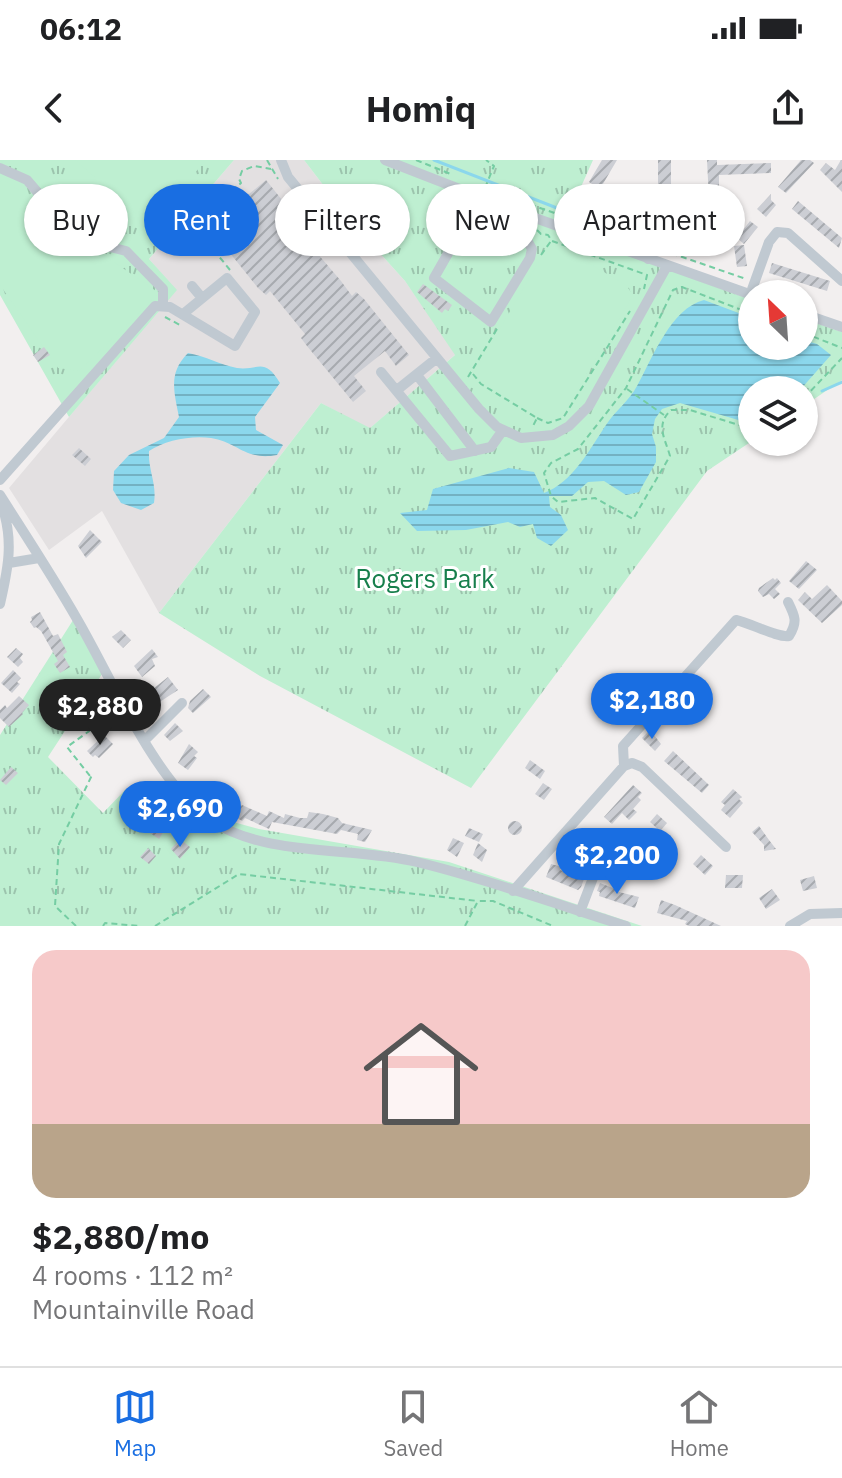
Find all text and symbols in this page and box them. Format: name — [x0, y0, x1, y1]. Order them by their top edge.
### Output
text: 06:12 — [40, 9, 122, 48]
text: Homiq — [366, 85, 476, 132]
icon: back — [32, 86, 76, 130]
icon: share — [766, 86, 810, 130]
chip: Buy — [24, 184, 128, 256]
chip: Rent — [144, 184, 259, 256]
chip: Filters — [275, 184, 410, 256]
chip: New — [426, 184, 538, 256]
chip: Apartment — [554, 184, 745, 256]
north arrow — [738, 280, 818, 360]
map controls — [738, 280, 818, 456]
button: layers — [738, 376, 818, 456]
park label: Rogers Park — [355, 561, 495, 595]
pin: $2,180 — [587, 673, 717, 741]
pin: $2,880 — [35, 679, 165, 747]
text: $2,180 — [609, 682, 695, 716]
text: $2,880 — [57, 688, 143, 722]
pin: $2,690 — [115, 781, 245, 849]
text: $2,690 — [137, 790, 223, 824]
pin: $2,200 — [552, 828, 682, 896]
text: $2,200 — [574, 837, 660, 871]
icon: home — [349, 1002, 493, 1146]
text: $2,880/mo — [32, 1214, 209, 1258]
text: 4 rooms · 112 m² — [32, 1258, 233, 1292]
text: Mountainville Road — [32, 1292, 255, 1326]
tab: Map — [113, 1385, 157, 1462]
tab: Saved — [383, 1385, 443, 1462]
tab: Home — [670, 1385, 729, 1462]

